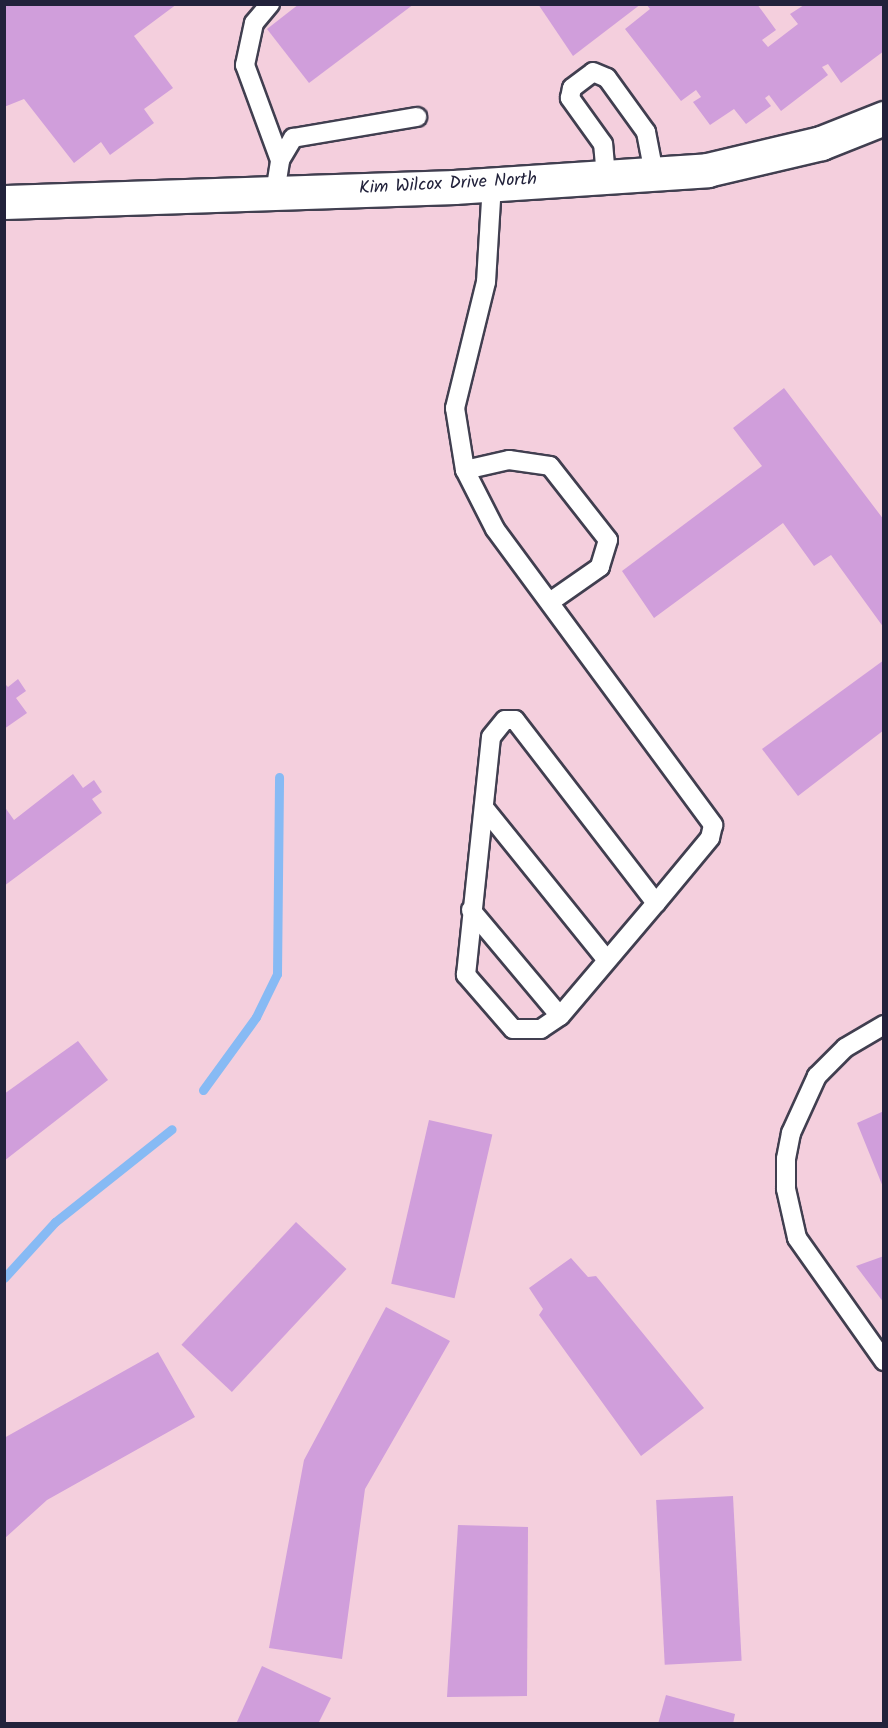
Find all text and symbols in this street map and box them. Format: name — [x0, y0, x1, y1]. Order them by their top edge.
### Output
street label: Kim Wilcox Drive North — [359, 170, 537, 200]

